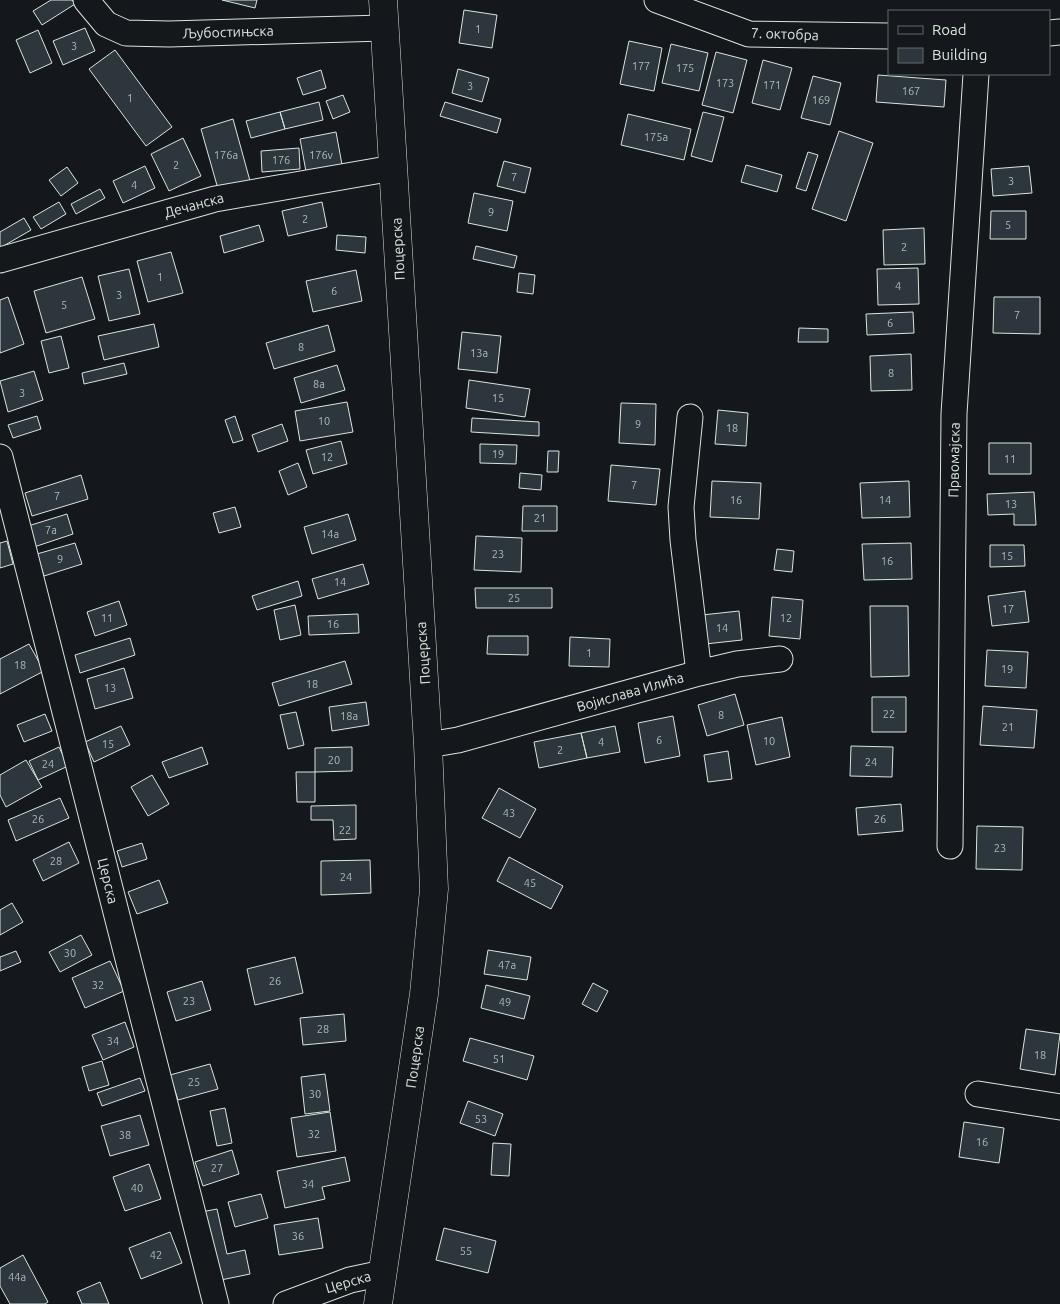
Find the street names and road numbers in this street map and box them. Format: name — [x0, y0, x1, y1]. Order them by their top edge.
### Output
street label: Љубостињска — [182, 22, 274, 42]
street label: 7. октобра — [751, 25, 819, 43]
street label: Дечанска — [162, 189, 226, 221]
street label: Поцерска — [388, 217, 408, 281]
street label: Првомајска — [945, 422, 963, 498]
street label: Поцерска — [413, 621, 433, 685]
street label: Војислава Илића — [575, 669, 685, 715]
street label: Церска — [95, 856, 121, 906]
street label: Поцерска — [403, 1025, 427, 1089]
street label: Церска — [323, 1268, 373, 1296]

